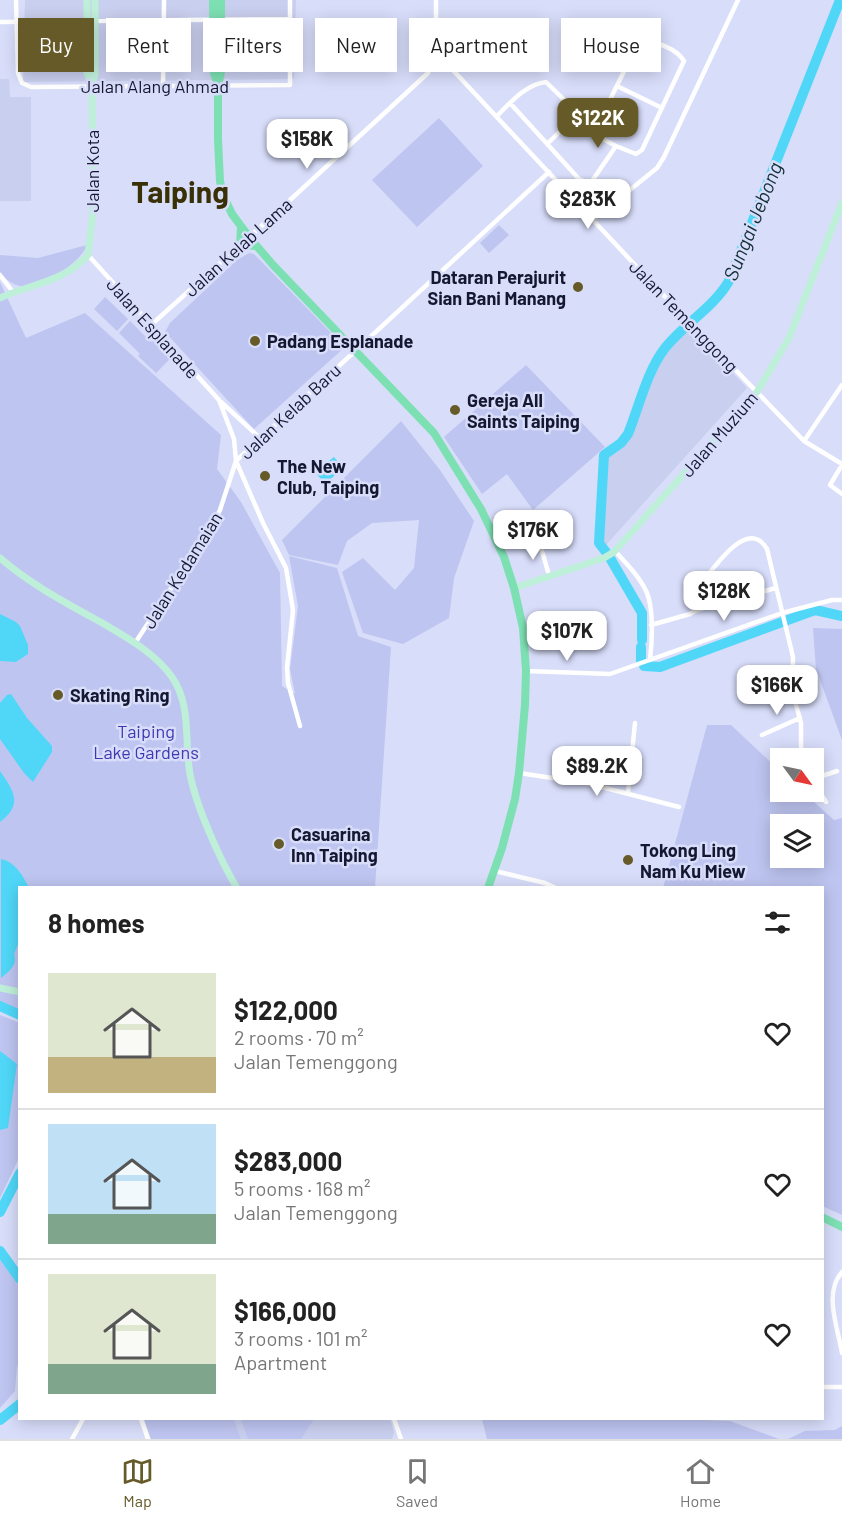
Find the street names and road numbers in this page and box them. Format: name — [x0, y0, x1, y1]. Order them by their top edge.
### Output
street label: Jalan Alang Ahmad — [81, 75, 229, 97]
street label: Jalan Kota — [81, 130, 103, 212]
street label: Jalan Kelab Lama — [180, 193, 296, 301]
street label: Jalan Temenggong — [625, 255, 743, 377]
street label: Jalan Esplanade — [102, 273, 204, 383]
street label: Jalan Kelab Baru — [235, 359, 345, 463]
street label: Jalan Muzium — [676, 387, 762, 481]
street label: Jalan Kedamaian — [137, 508, 227, 632]

